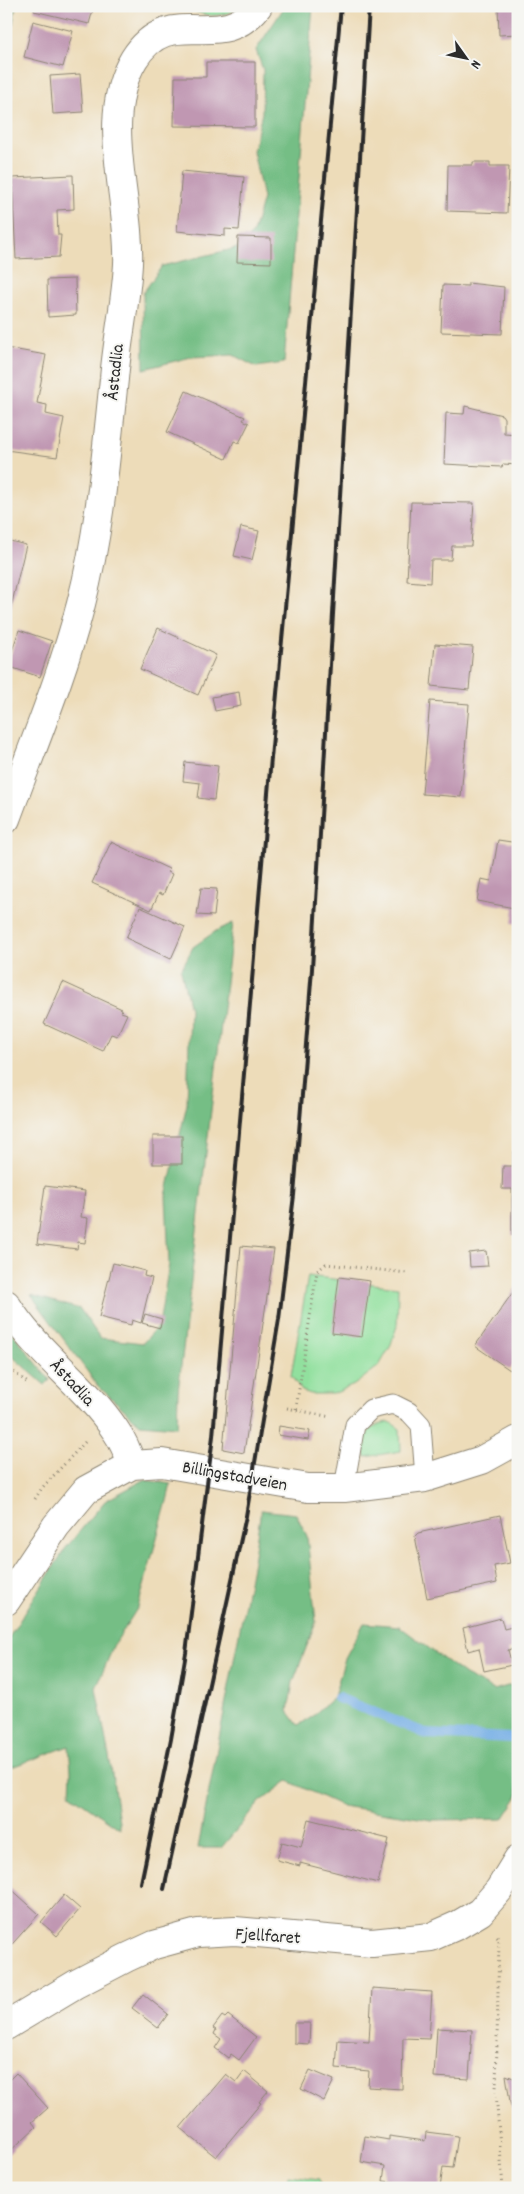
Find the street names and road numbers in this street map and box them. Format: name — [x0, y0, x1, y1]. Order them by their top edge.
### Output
street label: Åstadlia — [101, 342, 132, 402]
street label: Åstadlia — [43, 1355, 100, 1413]
street label: Billingstadveien — [180, 1456, 289, 1499]
street label: Fjellfaret — [234, 1923, 302, 1952]

